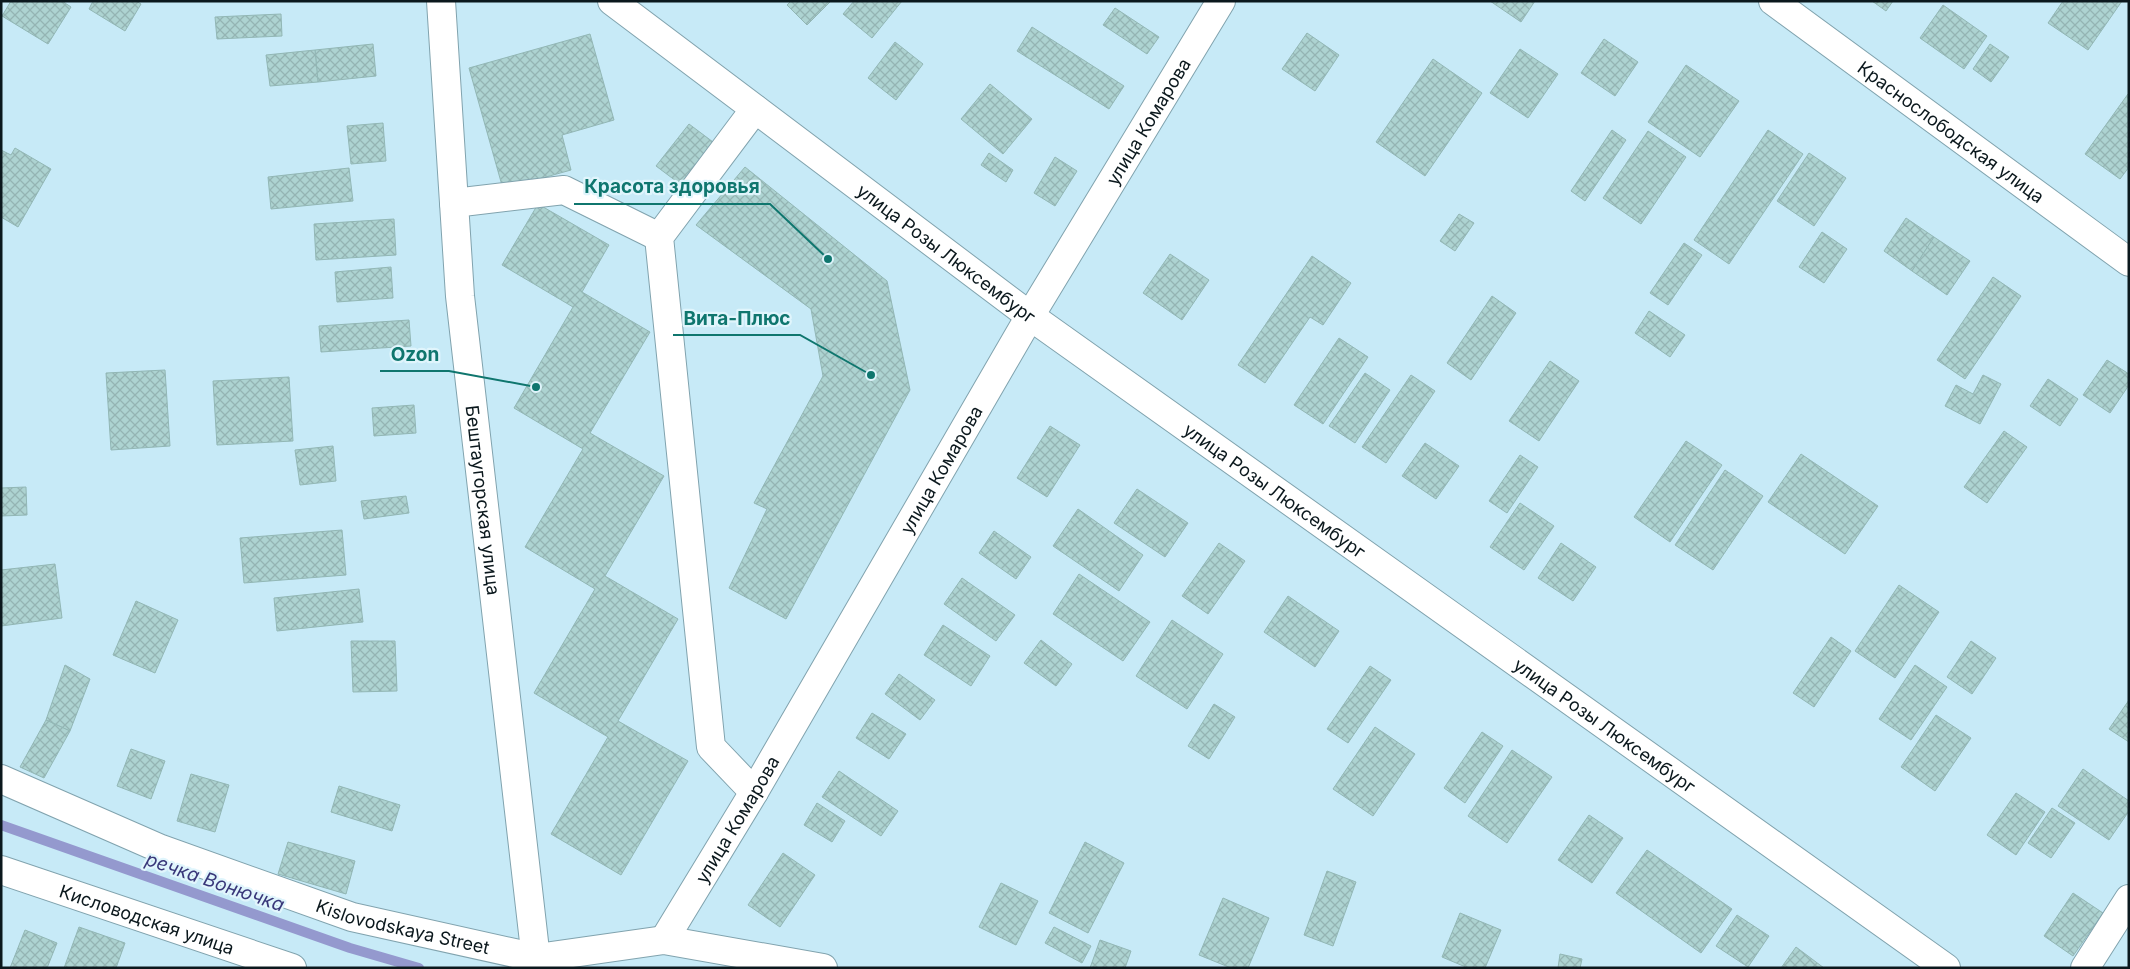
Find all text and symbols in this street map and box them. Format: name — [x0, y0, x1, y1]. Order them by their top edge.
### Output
street label: улица Комарова — [1102, 54, 1194, 189]
street label: Краснослободская улица — [1854, 56, 2048, 207]
callout: Красота здоровья — [574, 170, 770, 204]
text: Красота здоровья — [584, 175, 760, 198]
street label: улица Розы Люксембург — [853, 179, 1040, 327]
callout: Вита-Плюс — [673, 301, 800, 335]
text: Вита-Плюс — [683, 307, 791, 330]
callout: Ozon — [380, 337, 449, 371]
text: Ozon — [391, 343, 439, 366]
street label: улица Комарова — [896, 402, 986, 537]
street label: Бештаугорская улица — [462, 404, 505, 596]
street label: улица Розы Люксембург — [1180, 419, 1370, 562]
street label: улица Розы Люксембург — [1510, 653, 1700, 797]
street label: улица Комарова — [691, 752, 783, 887]
water label: речка Вонючка — [142, 847, 288, 917]
street label: Кисловодская улица — [57, 880, 237, 958]
street label: Kislovodskaya Street — [313, 895, 492, 958]

